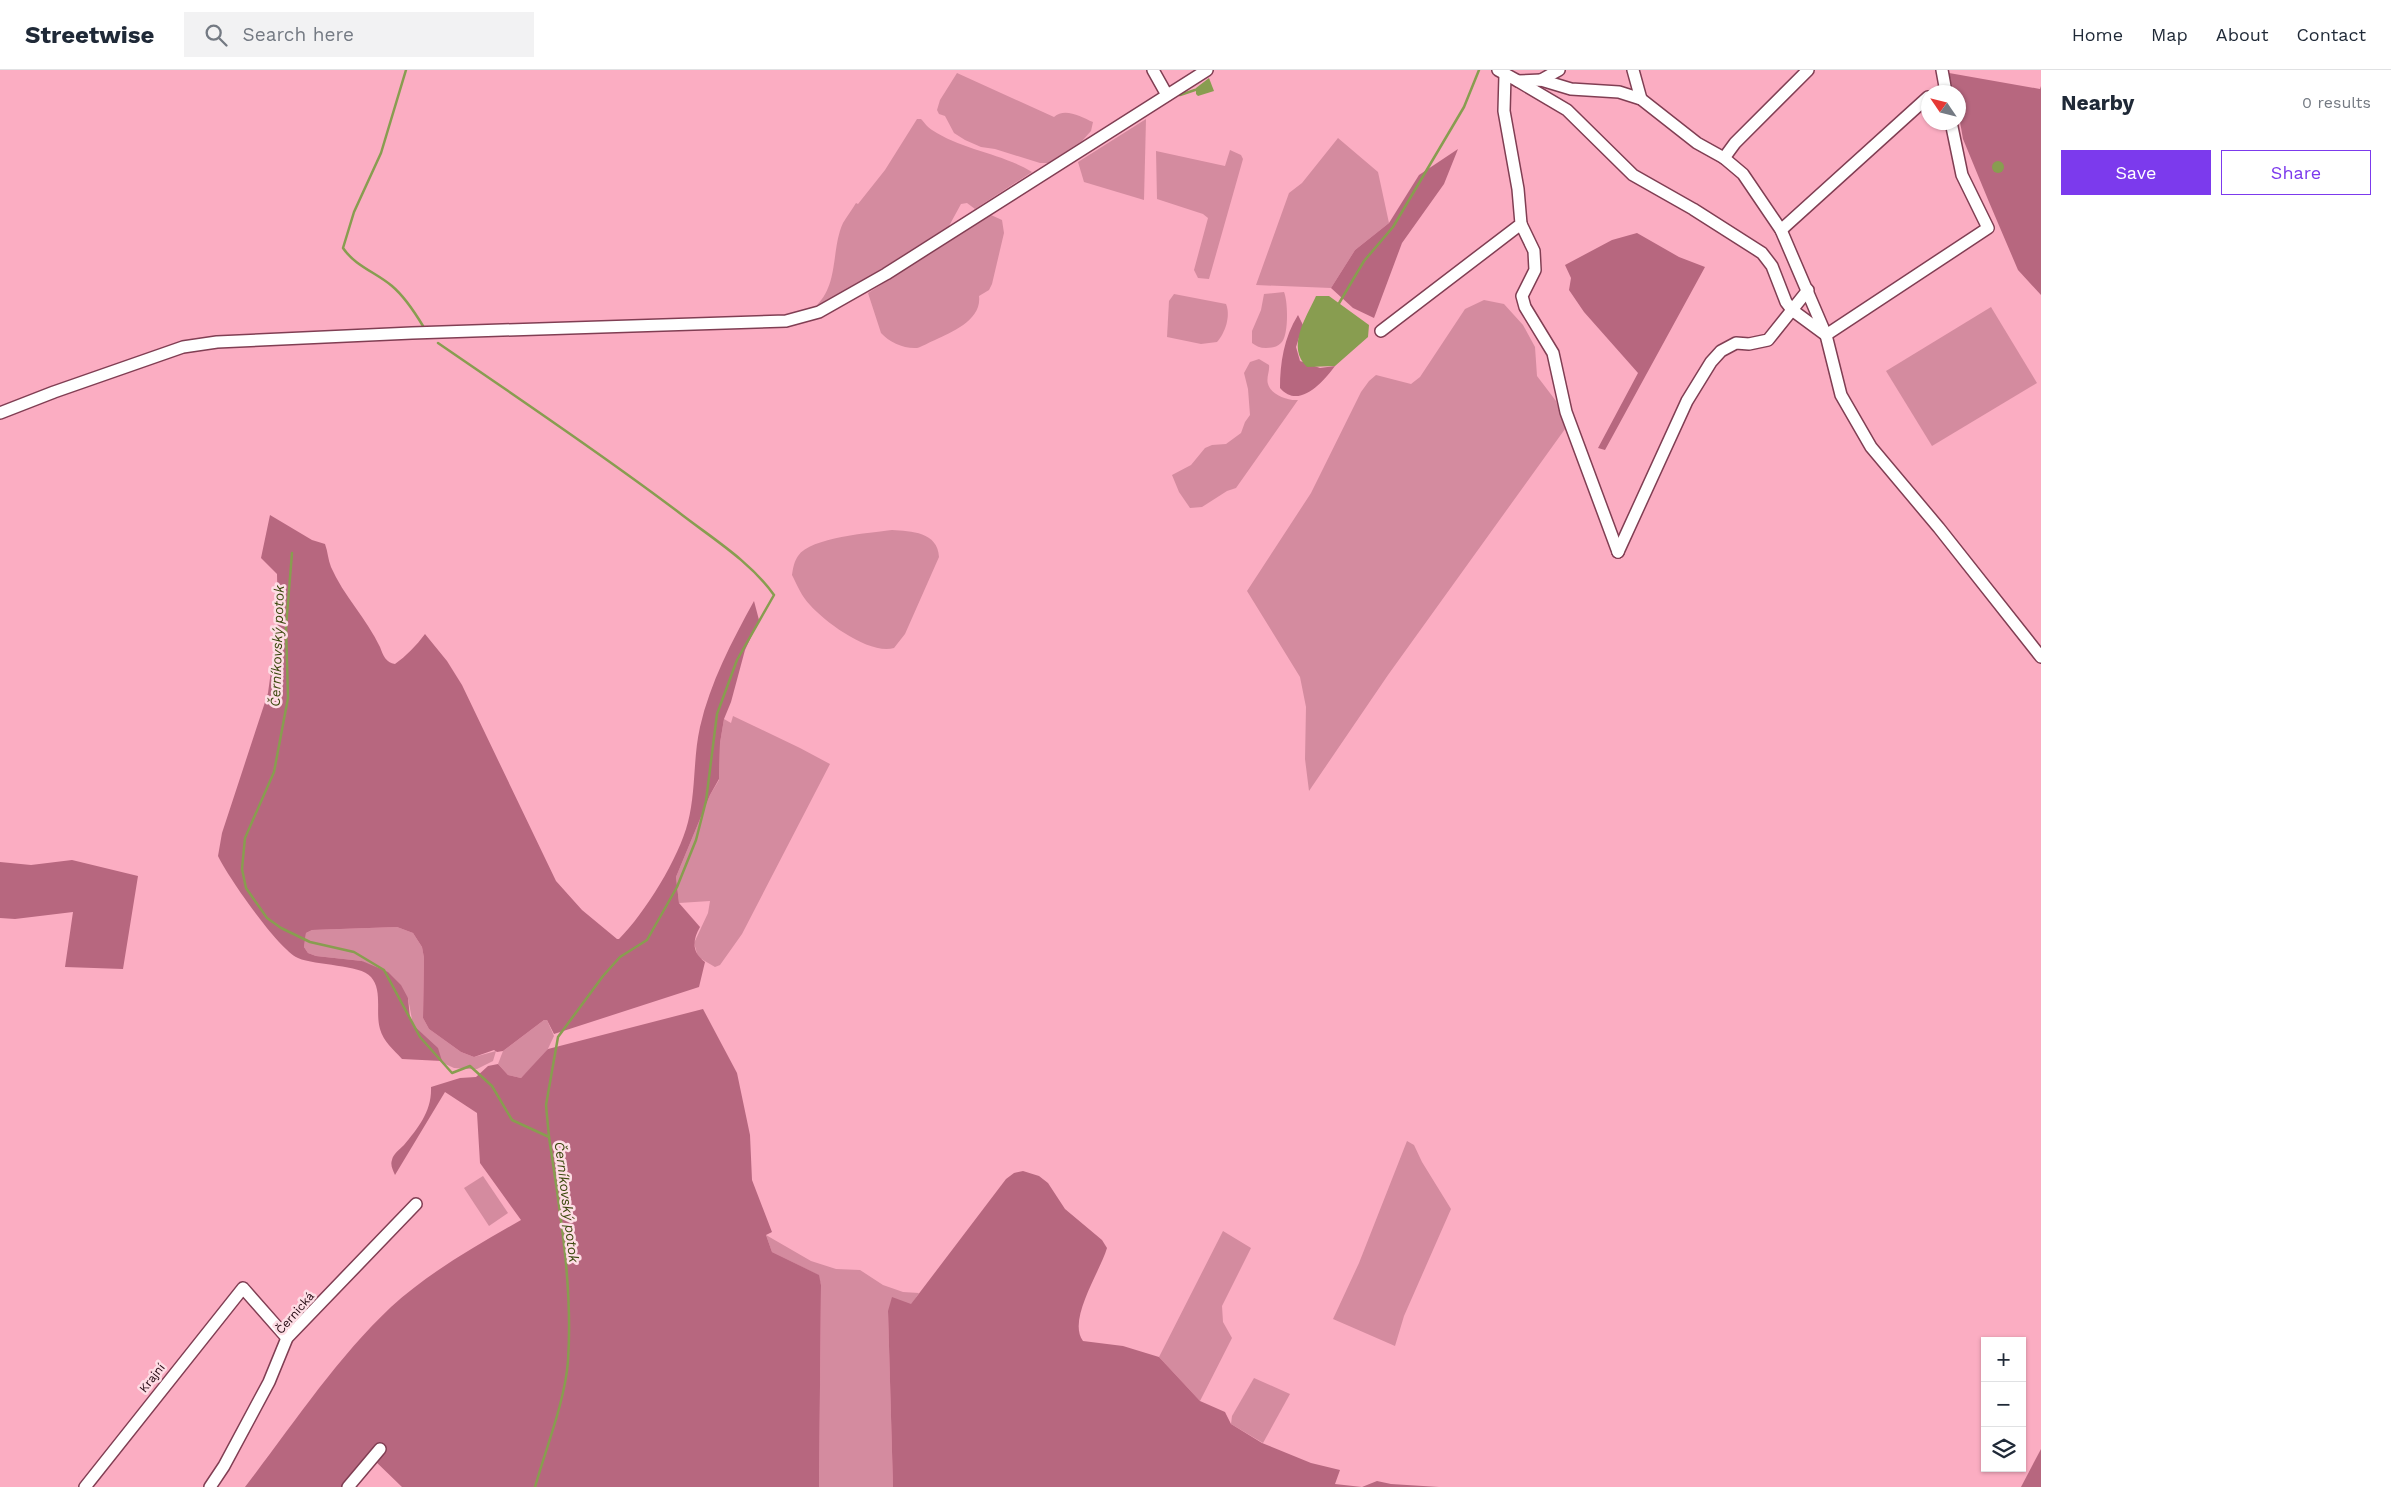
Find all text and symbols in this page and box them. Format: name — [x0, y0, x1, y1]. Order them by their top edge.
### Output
search box — [184, 12, 534, 57]
text: Streetwise — [25, 21, 154, 49]
icon: search — [202, 21, 230, 49]
text: Search here — [242, 23, 354, 46]
text: Home — [2072, 24, 2123, 45]
text: Map — [2151, 24, 2188, 45]
text: About — [2216, 24, 2268, 45]
text: Contact — [2296, 24, 2366, 45]
north arrow — [1921, 85, 1966, 130]
text: Nearby — [2061, 90, 2134, 115]
text: 0 results — [2302, 93, 2371, 112]
button: Save — [2061, 150, 2211, 195]
button: Share — [2221, 150, 2371, 195]
water label: Černíkovský potok — [267, 585, 287, 707]
water label: Černíkovský potok — [552, 1141, 582, 1264]
street label: Černická — [273, 1289, 317, 1337]
map controls — [1981, 1337, 2026, 1472]
button: + — [1981, 1337, 2026, 1382]
street label: Krajní — [136, 1361, 168, 1395]
button: − — [1981, 1382, 2026, 1427]
button: layers — [1981, 1427, 2026, 1472]

